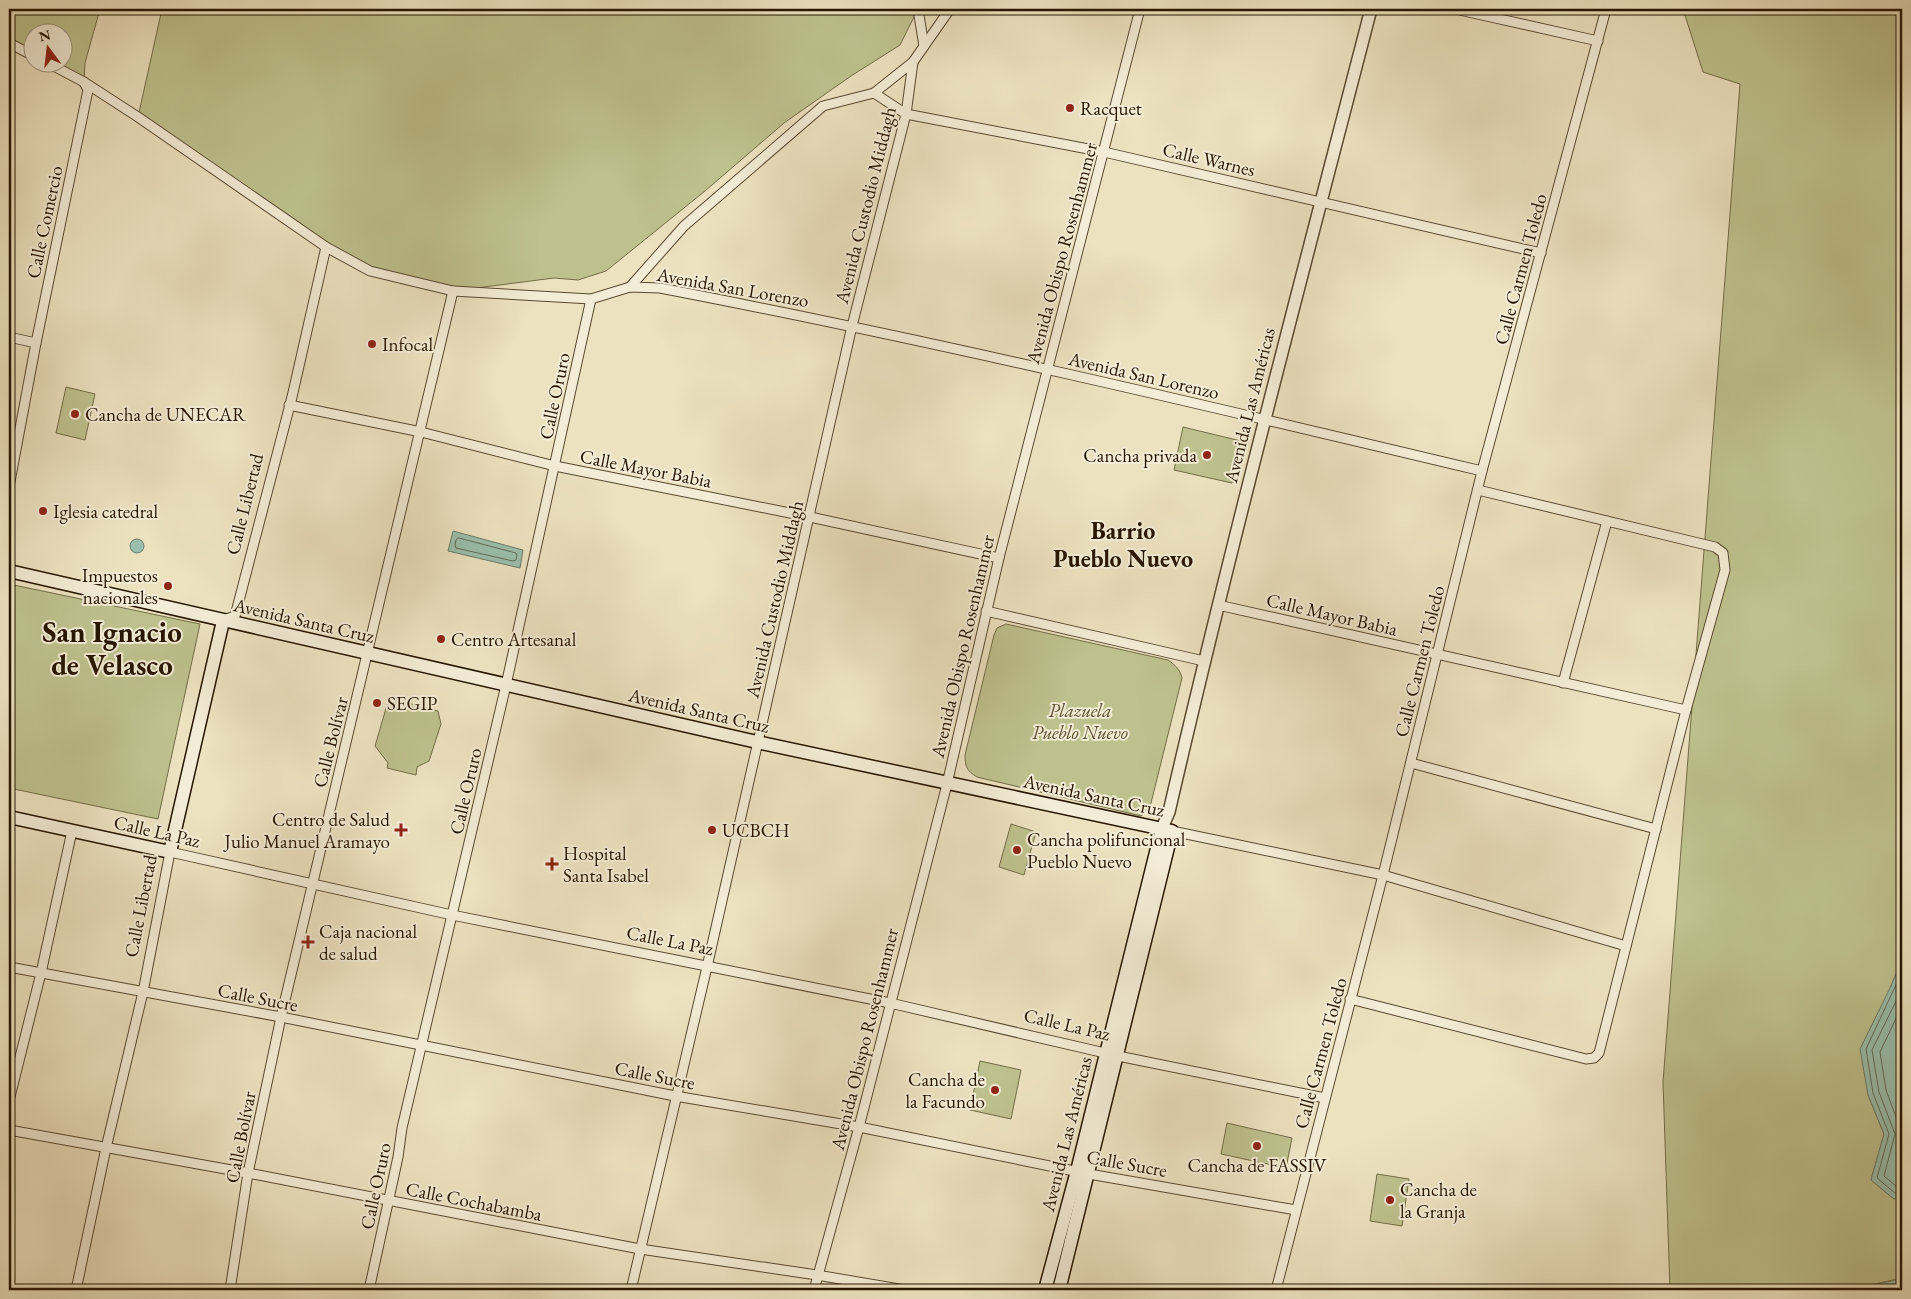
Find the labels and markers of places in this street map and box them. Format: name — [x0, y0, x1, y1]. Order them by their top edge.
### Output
place label: Racquet — [1080, 96, 1142, 121]
marker: Racquet — [1064, 102, 1076, 114]
place label: Infocal — [382, 332, 433, 357]
marker: Infocal — [366, 338, 378, 350]
place label: Cancha de UNECAR — [85, 402, 246, 427]
marker: Cancha de UNECAR — [69, 408, 81, 420]
place label: Cancha privada — [1083, 443, 1197, 468]
marker: Cancha privada — [1201, 449, 1213, 461]
place label: Iglesia catedral — [53, 499, 159, 524]
marker: Iglesia catedral — [37, 505, 49, 517]
place label: Impuestos nacionales — [82, 563, 158, 610]
marker: Impuestos nacionales — [162, 580, 174, 592]
place label: Centro Artesanal — [451, 627, 577, 652]
marker: Centro Artesanal — [435, 633, 447, 645]
place label: SEGIP — [387, 691, 438, 716]
marker: SEGIP — [371, 697, 383, 709]
place label: Centro de Salud Julio Manuel Aramayo — [222, 807, 390, 854]
place label: UCBCH — [722, 818, 790, 843]
marker: Centro de Salud Julio Manuel Aramayo — [394, 823, 408, 837]
marker: UCBCH — [706, 824, 718, 836]
place label: Cancha polifuncional Pueblo Nuevo — [1027, 827, 1186, 874]
place label: Hospital Santa Isabel — [563, 841, 649, 888]
marker: Cancha polifuncional Pueblo Nuevo — [1011, 844, 1023, 856]
marker: Hospital Santa Isabel — [545, 857, 559, 871]
place label: Caja nacional de salud — [319, 919, 418, 966]
marker: Caja nacional de salud — [301, 935, 315, 949]
place label: Cancha de la Facundo — [906, 1067, 985, 1114]
marker: Cancha de la Facundo — [989, 1084, 1001, 1096]
marker: Cancha de FASSIV — [1251, 1140, 1263, 1152]
place label: Cancha de FASSIV — [1187, 1153, 1327, 1178]
place label: Cancha de la Granja — [1400, 1177, 1477, 1224]
marker: Cancha de la Granja — [1384, 1194, 1396, 1206]

